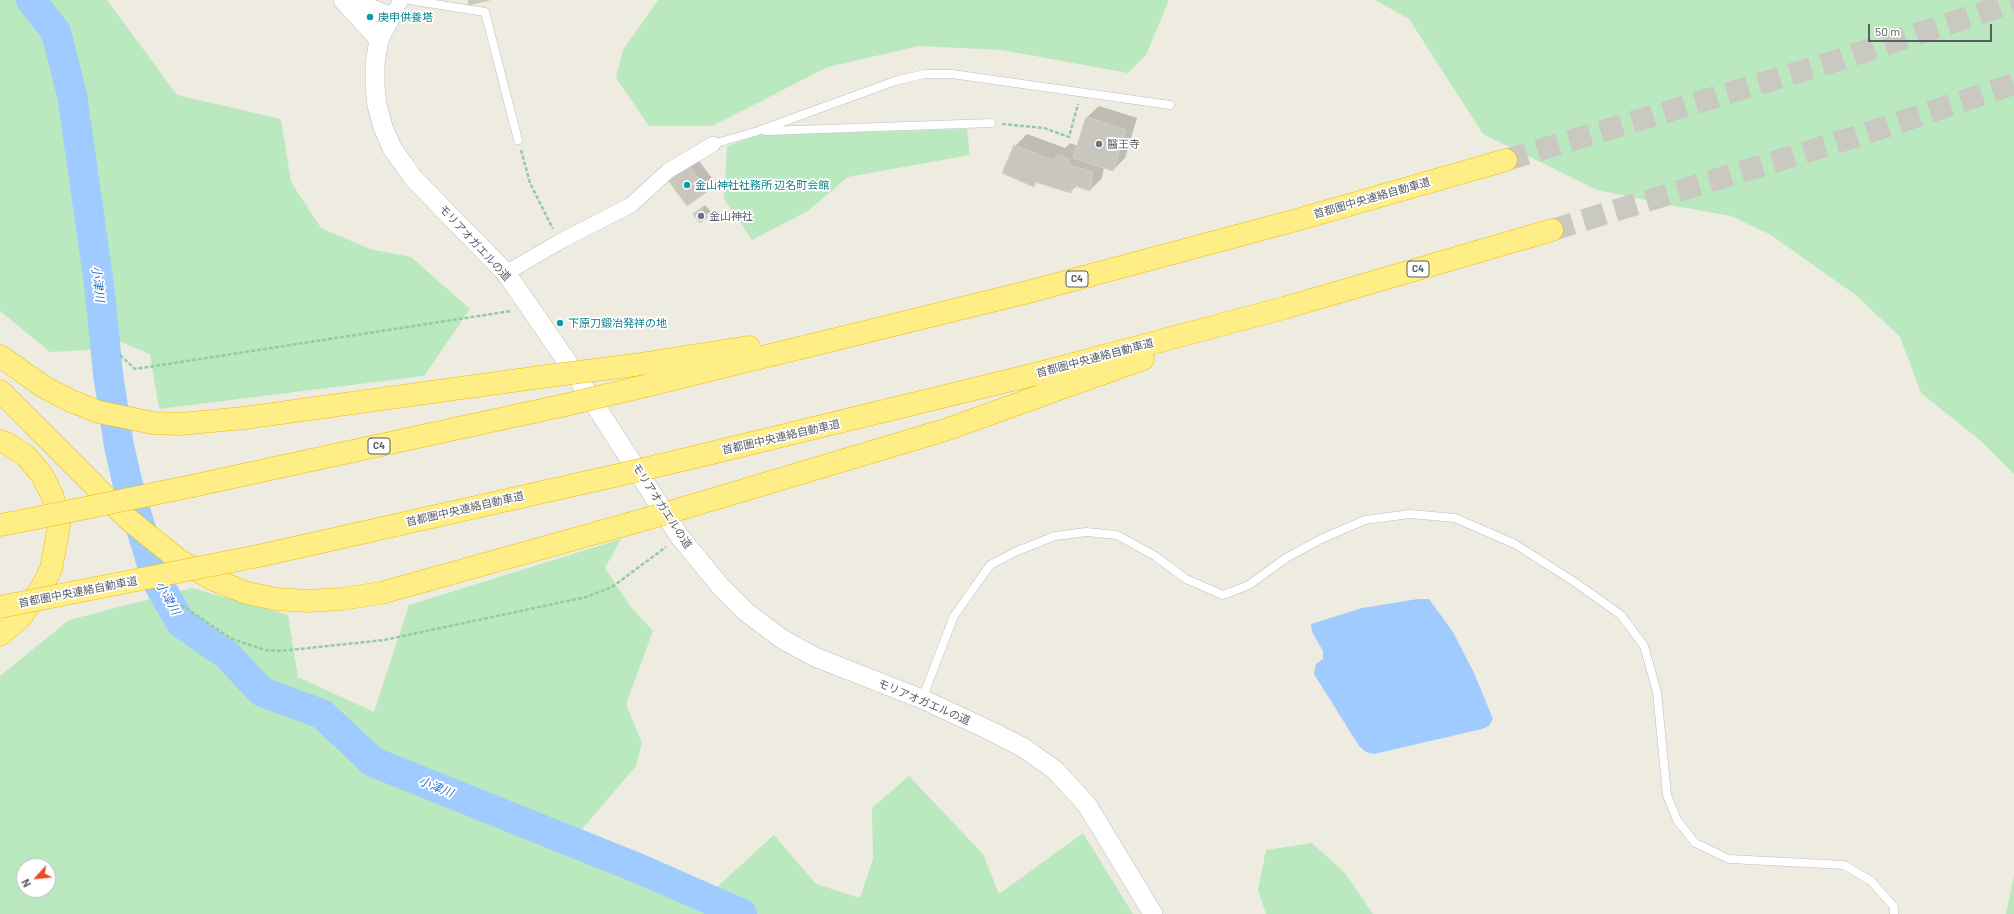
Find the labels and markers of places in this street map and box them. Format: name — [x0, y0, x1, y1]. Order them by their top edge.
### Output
place label: 庚申供養塔 — [378, 10, 433, 24]
marker: 庚申供養塔 — [365, 12, 375, 22]
place label: 醫王寺 — [1107, 137, 1140, 151]
marker: 醫王寺 — [1094, 139, 1104, 149]
place label: 金山神社社務所 辺名町会館 — [695, 178, 829, 192]
marker: 金山神社社務所 辺名町会館 — [682, 180, 692, 190]
place label: 金山神社 — [709, 209, 753, 223]
marker: 金山神社 — [696, 211, 706, 221]
place label: 下原刀鍛冶発祥の地 — [568, 316, 667, 330]
marker: 下原刀鍛冶発祥の地 — [555, 318, 565, 328]

